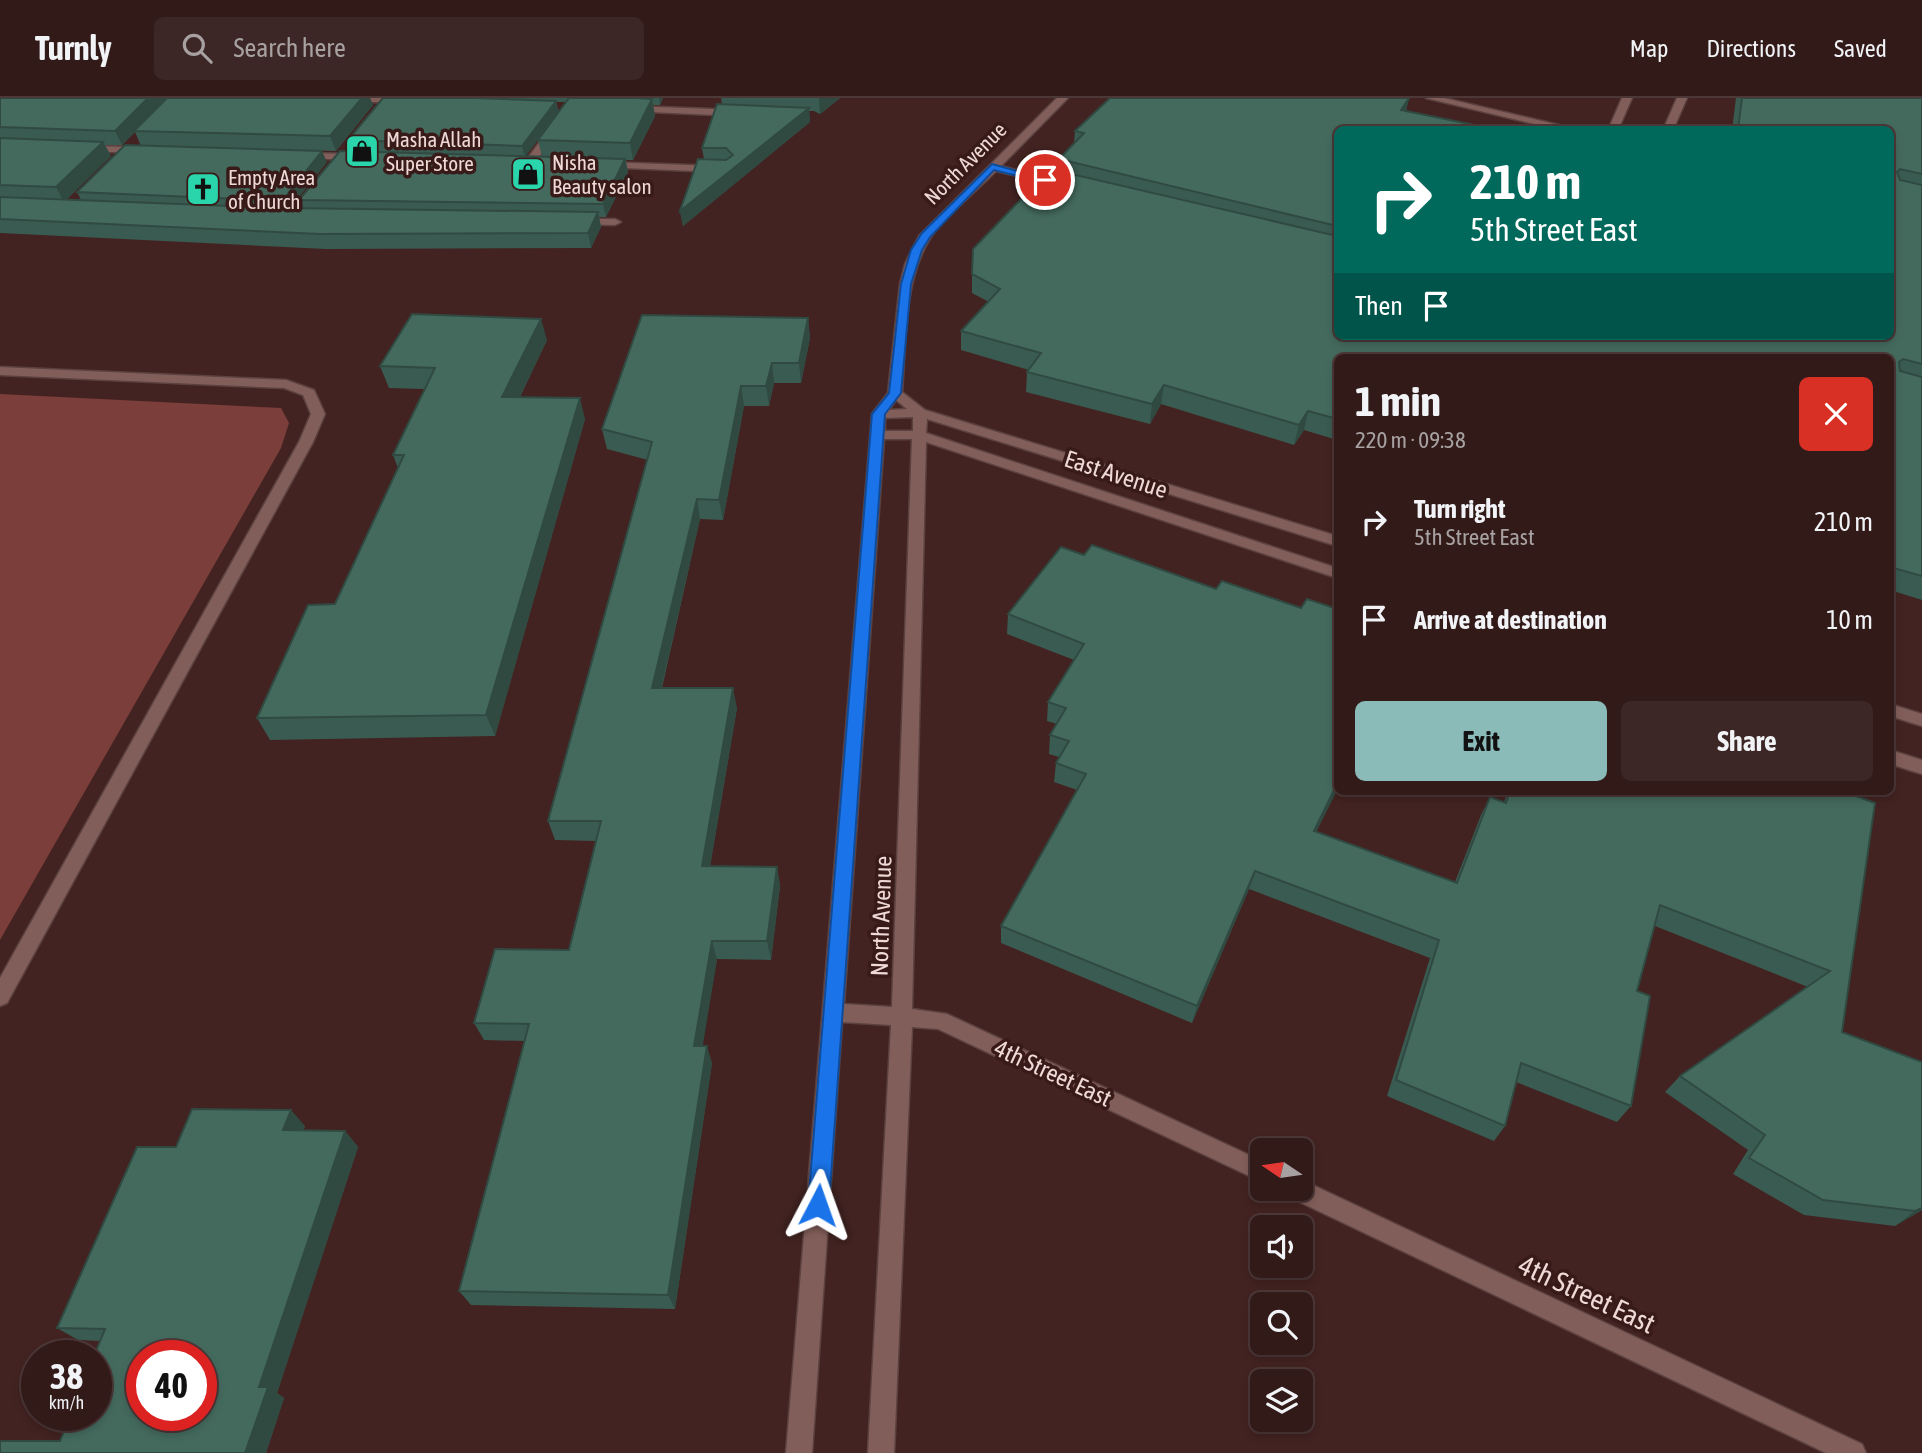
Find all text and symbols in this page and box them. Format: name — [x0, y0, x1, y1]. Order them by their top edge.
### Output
search box — [154, 17, 644, 80]
text: Turnly — [35, 29, 112, 67]
icon: search — [178, 29, 216, 67]
text: Search here — [234, 33, 346, 63]
text: Map — [1630, 35, 1668, 62]
text: Directions — [1706, 35, 1796, 62]
text: Saved — [1834, 35, 1887, 62]
street label: North Avenue — [919, 117, 1011, 209]
place label: Masha Allah Super Store — [386, 127, 481, 175]
shop icon: Masha Allah Super Store — [343, 132, 381, 170]
place label: Nisha Beauty salon — [552, 150, 652, 198]
pin — [1015, 150, 1075, 210]
text: 210 m — [1470, 153, 1581, 209]
icon: right — [1355, 154, 1446, 245]
shop icon: Nisha Beauty salon — [509, 155, 547, 193]
icon: arrive — [1026, 161, 1064, 199]
place label: Empty Area of Church — [228, 165, 315, 213]
church icon: Empty Area of Church — [184, 170, 222, 208]
text: 5th Street East — [1470, 211, 1638, 248]
icon: arrive — [1417, 287, 1455, 325]
text: Then — [1355, 291, 1403, 321]
text: 1 min — [1355, 377, 1441, 425]
button: close — [1799, 377, 1873, 451]
text: 220 m · 09:38 — [1355, 427, 1466, 453]
street label: East Avenue — [1061, 445, 1171, 503]
text: Turn right — [1414, 494, 1505, 524]
icon: right — [1355, 503, 1393, 541]
text: 210 m — [1814, 507, 1873, 537]
text: 5th Street East — [1414, 524, 1535, 550]
icon: arrive — [1355, 601, 1393, 639]
text: Arrive at destination — [1414, 605, 1607, 635]
text: 10 m — [1826, 605, 1873, 635]
button: Exit — [1355, 701, 1607, 781]
button: Share — [1621, 701, 1873, 781]
street label: North Avenue — [865, 855, 897, 977]
street label: 4th Street East — [990, 1034, 1116, 1112]
north arrow — [1250, 1138, 1312, 1200]
map controls — [1250, 1138, 1313, 1432]
position arrow — [781, 1168, 855, 1242]
button: sound — [1250, 1215, 1313, 1278]
street label: 4th Street East — [1514, 1248, 1660, 1340]
button: search — [1250, 1292, 1313, 1355]
speed limit sign: 40 — [126, 1340, 217, 1431]
text: 38 — [50, 1356, 83, 1396]
button: layers — [1250, 1369, 1313, 1432]
text: km/h — [49, 1392, 84, 1413]

